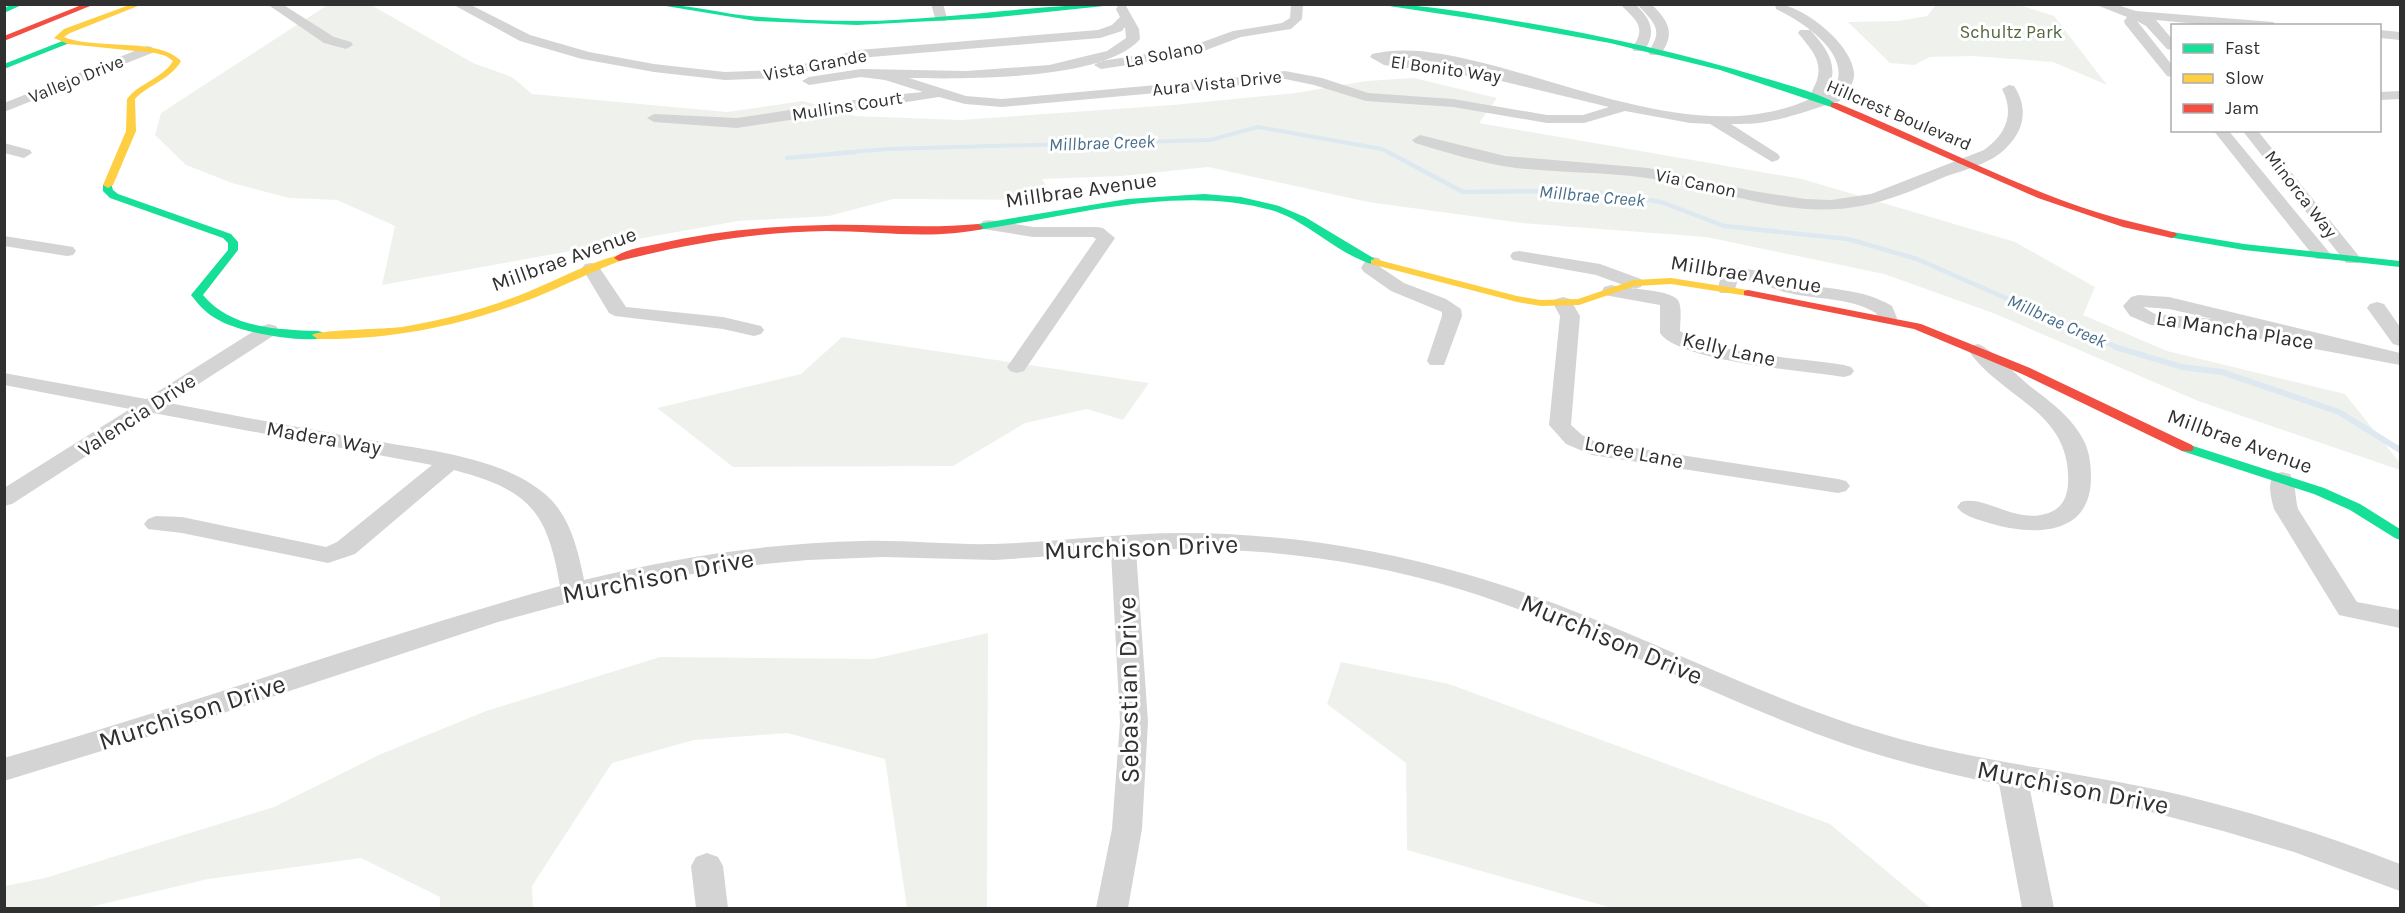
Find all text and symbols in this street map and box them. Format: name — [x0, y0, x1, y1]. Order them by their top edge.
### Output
park label: Schultz Park — [1959, 21, 2063, 43]
legend — [2171, 24, 2381, 132]
street label: La Solano — [1123, 36, 1205, 72]
text: Fast — [2225, 37, 2260, 59]
street label: Vista Grande — [762, 44, 868, 86]
street label: Vallejo Drive — [25, 50, 127, 108]
street label: El Bonito Way — [1389, 50, 1503, 88]
street label: Aura Vista Drive — [1151, 65, 1283, 101]
text: Slow — [2225, 67, 2264, 89]
street label: Hillcrest Boulevard — [1823, 75, 1975, 155]
street label: Mullins Court — [790, 86, 904, 126]
text: Jam — [2225, 97, 2259, 119]
water label: Millbrae Creek — [1048, 130, 1156, 156]
street label: Minorca Way — [2260, 146, 2342, 243]
street label: Via Canon — [1654, 164, 1738, 202]
street label: Millbrae Avenue — [1004, 168, 1158, 212]
water label: Millbrae Creek — [1538, 180, 1647, 212]
street label: Millbrae Avenue — [488, 222, 640, 296]
street label: Millbrae Avenue — [1669, 250, 1823, 298]
water label: Millbrae Creek — [2004, 289, 2111, 353]
street label: La Mancha Place — [2155, 306, 2315, 354]
street label: Kelly Lane — [1680, 327, 1778, 371]
street label: Valencia Drive — [74, 368, 200, 462]
street label: Millbrae Avenue — [2164, 404, 2316, 478]
street label: Madera Way — [265, 416, 383, 460]
street label: Loree Lane — [1582, 431, 1686, 473]
street label: Murchison Drive — [1043, 529, 1239, 566]
street label: Murchison Drive — [560, 543, 757, 610]
street label: Murchison Drive — [1516, 587, 1707, 692]
street label: Sebastian Drive — [1111, 596, 1146, 784]
street label: Murchison Drive — [95, 668, 289, 757]
street label: Murchison Drive — [1974, 754, 2171, 821]

